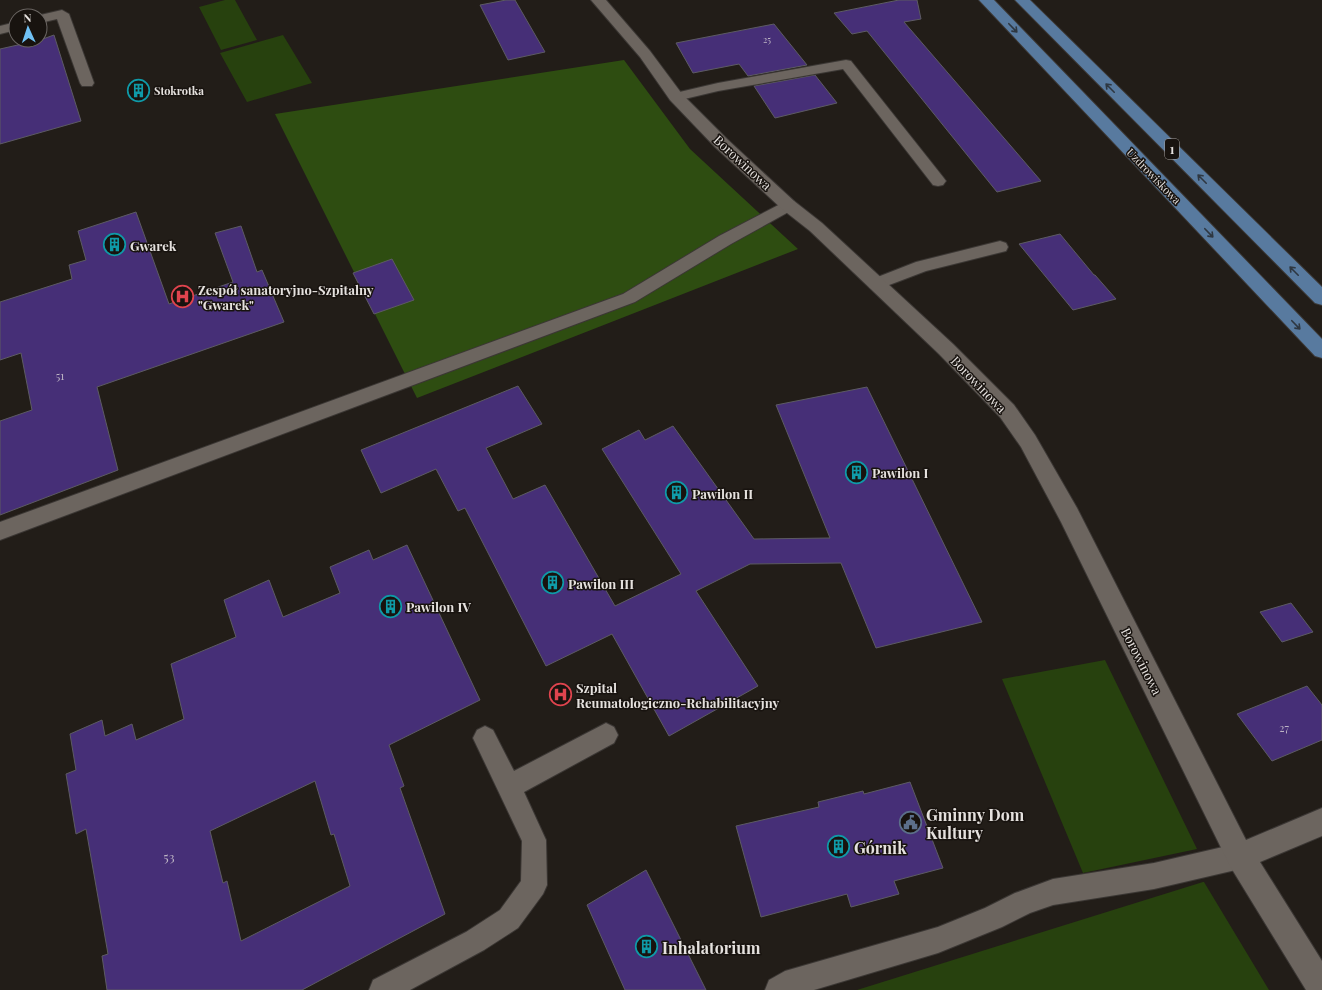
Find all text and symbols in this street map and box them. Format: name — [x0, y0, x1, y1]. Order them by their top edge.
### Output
north arrow — [8, 8, 48, 48]
text: N — [23, 10, 32, 25]
one-way arrow — [1008, 23, 1017, 33]
house number: 25 — [763, 33, 771, 45]
building icon: Stokrotka — [126, 77, 152, 103]
place label: Stokrotka — [154, 83, 204, 98]
one-way arrow — [1105, 83, 1115, 93]
street label: Borowinowa — [711, 131, 776, 193]
road number: 1 — [1165, 139, 1179, 159]
street label: Uzdrowiskowa — [1124, 145, 1185, 207]
one-way arrow — [1197, 174, 1207, 184]
one-way arrow — [1204, 228, 1213, 238]
building icon: Gwarek — [102, 232, 128, 258]
place label: Gwarek — [130, 237, 177, 254]
one-way arrow — [1289, 266, 1299, 276]
place label: Zespół sanatoryjno-Szpitalny "Gwarek" — [198, 281, 374, 313]
hospital icon: Zespół sanatoryjno-Szpitalny "Gwarek" — [170, 283, 196, 309]
one-way arrow — [1292, 320, 1301, 330]
street label: Borowinowa — [948, 352, 1011, 416]
house number: 51 — [56, 368, 64, 383]
building icon: Pawilon I — [843, 459, 869, 485]
place label: Pawilon I — [872, 464, 928, 481]
building icon: Pawilon II — [663, 480, 689, 506]
place label: Pawilon II — [692, 485, 753, 502]
building icon: Pawilon III — [540, 570, 566, 596]
place label: Pawilon III — [568, 575, 634, 592]
building icon: Pawilon IV — [378, 593, 404, 619]
place label: Pawilon IV — [406, 598, 471, 615]
street label: Borowinowa — [1118, 625, 1166, 698]
place label: Szpital Reumatologiczno-Rehabilitacyjny — [576, 679, 779, 711]
hospital icon: Szpital Reumatologiczno-Rehabilitacyjny — [547, 681, 573, 707]
house number: 27 — [1279, 720, 1289, 735]
place label: Gminny Dom Kultury — [926, 804, 1025, 843]
public building icon: Gminny Dom Kultury — [897, 810, 923, 836]
building icon: Górnik — [825, 834, 851, 860]
place label: Górnik — [854, 837, 907, 858]
house number: 53 — [163, 848, 175, 865]
building icon: Inhalatorium — [633, 934, 659, 960]
place label: Inhalatorium — [662, 937, 761, 958]

